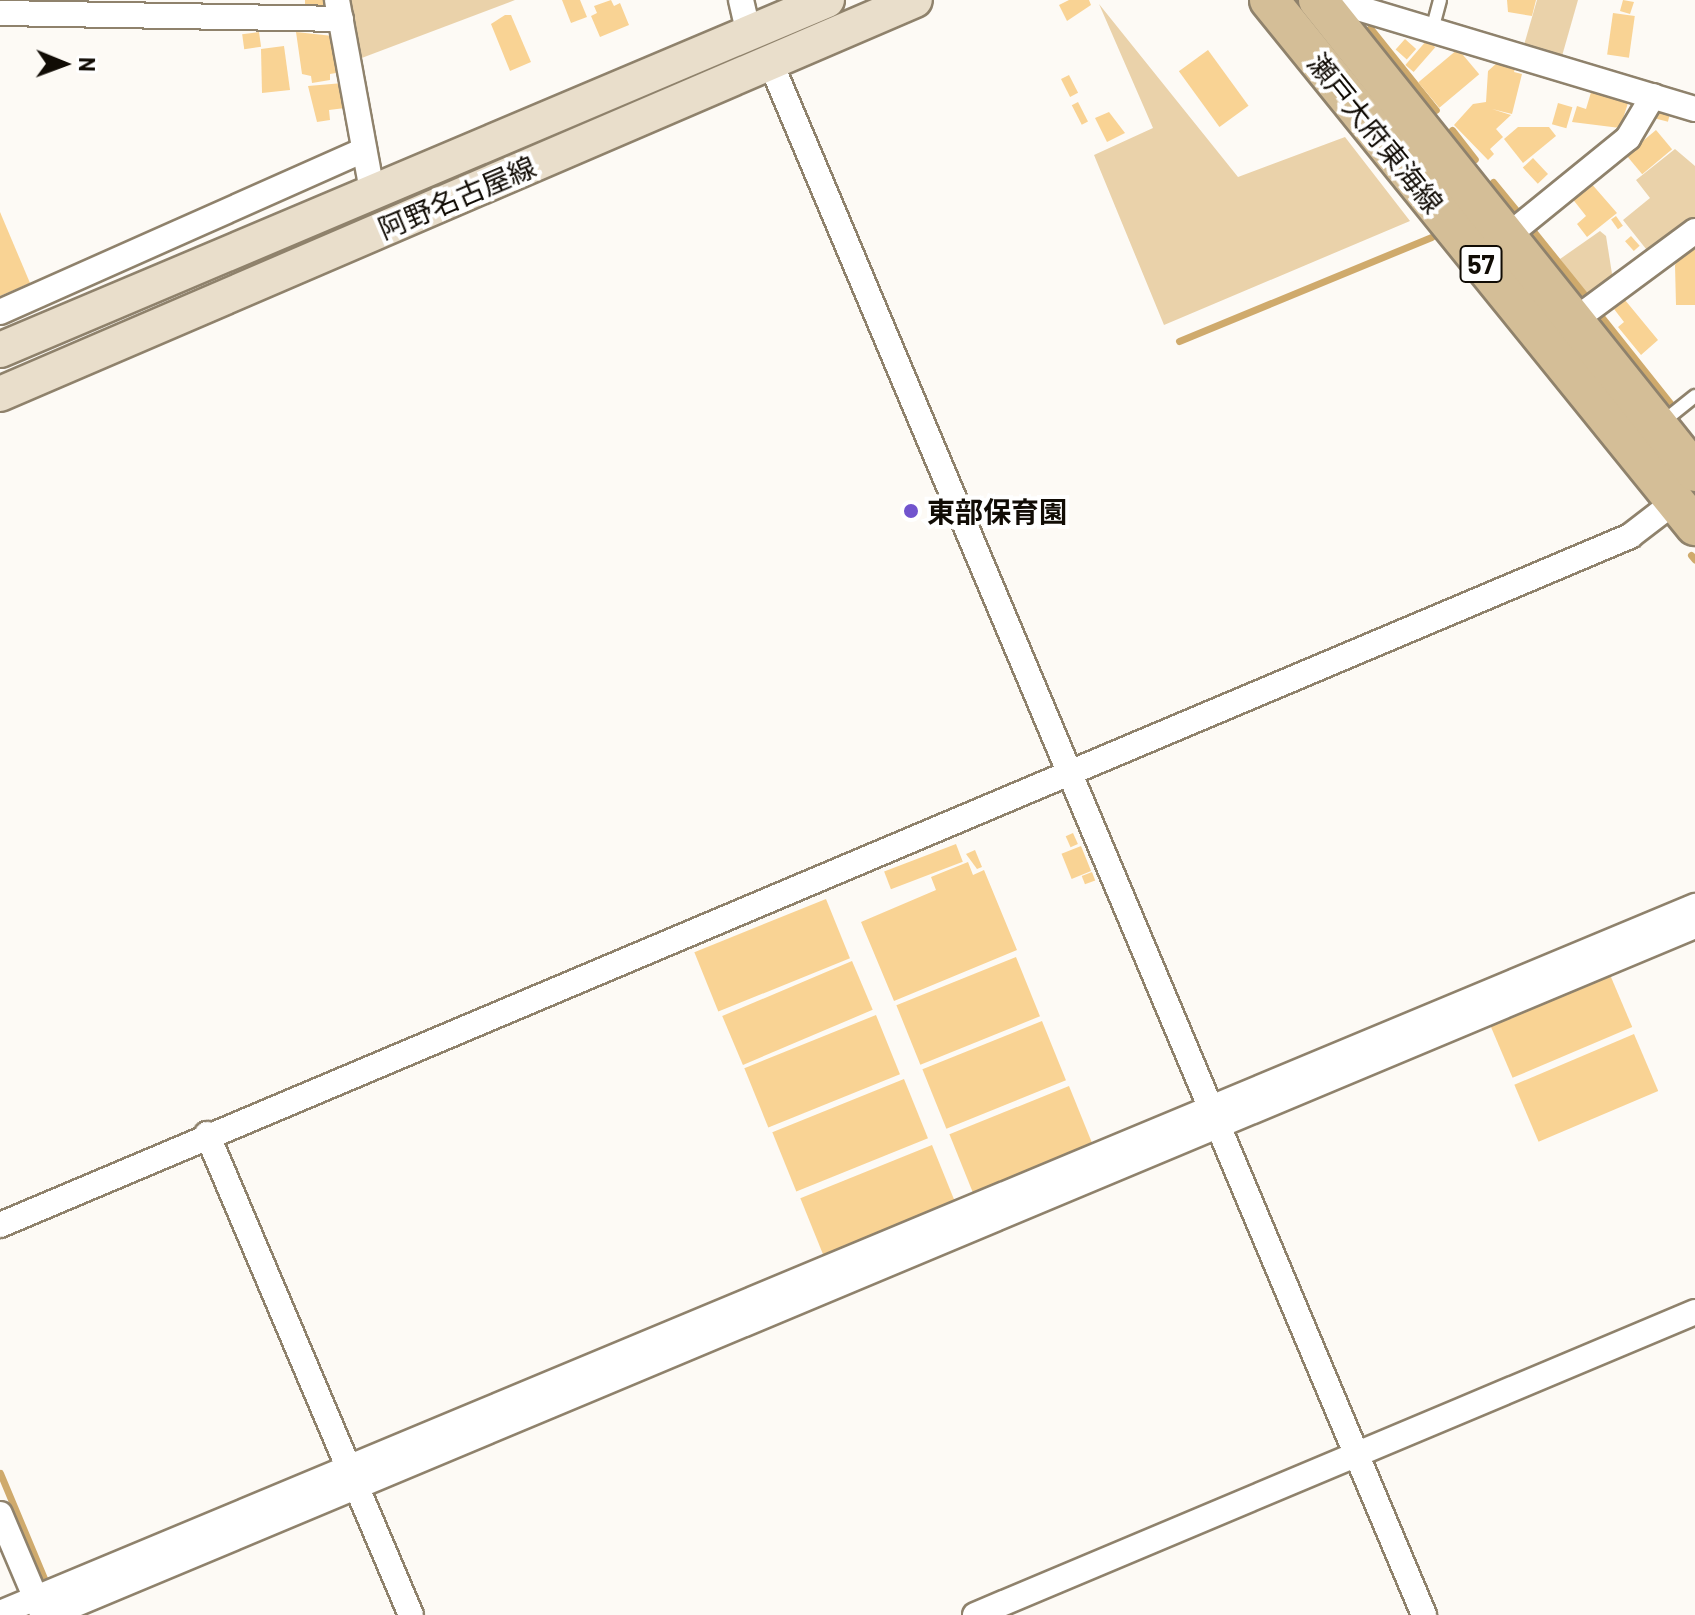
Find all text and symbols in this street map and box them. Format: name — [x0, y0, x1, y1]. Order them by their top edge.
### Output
north arrow — [24, 24, 104, 104]
street label: 瀬戸大府東海線 — [1301, 46, 1451, 220]
text: N — [75, 57, 101, 72]
street label: 阿野名古屋線 — [373, 149, 541, 245]
road number: 57 — [1459, 242, 1503, 286]
place label: 東部保育園 — [927, 494, 1067, 528]
marker: 東部保育園 — [902, 502, 920, 520]

